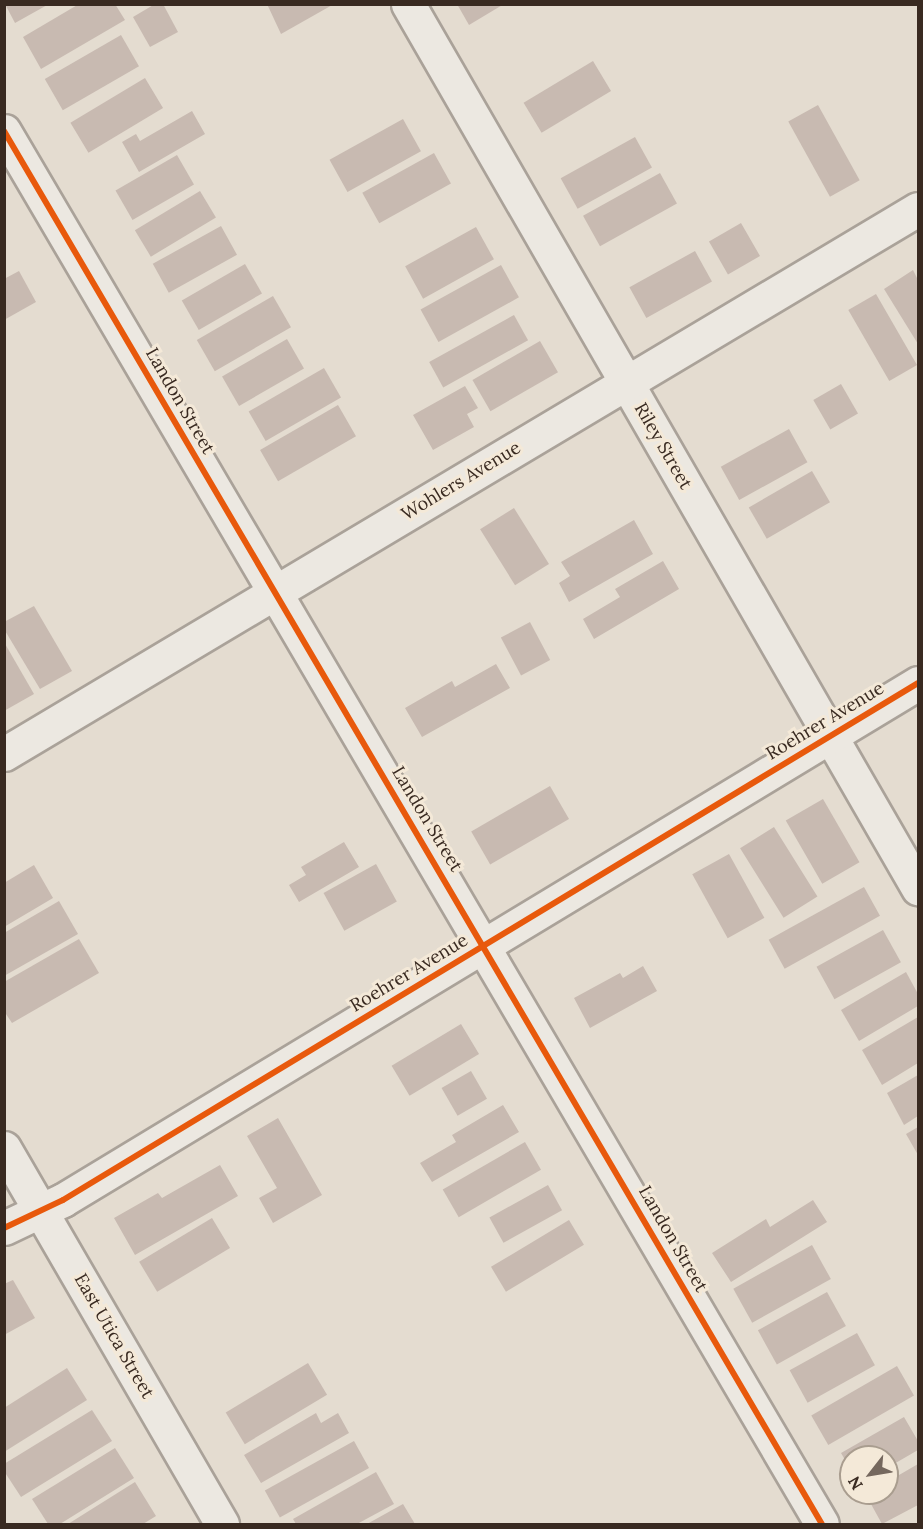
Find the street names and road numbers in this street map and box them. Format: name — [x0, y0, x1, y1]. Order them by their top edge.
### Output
street label: Landon Street — [141, 344, 219, 458]
street label: Riley Street — [630, 399, 696, 493]
street label: Wohlers Avenue — [398, 437, 524, 525]
street label: Roehrer Avenue — [762, 677, 888, 765]
street label: Landon Street — [387, 762, 467, 876]
street label: Roehrer Avenue — [346, 929, 472, 1017]
street label: Landon Street — [634, 1182, 712, 1296]
street label: East Utica Street — [70, 1270, 158, 1402]

